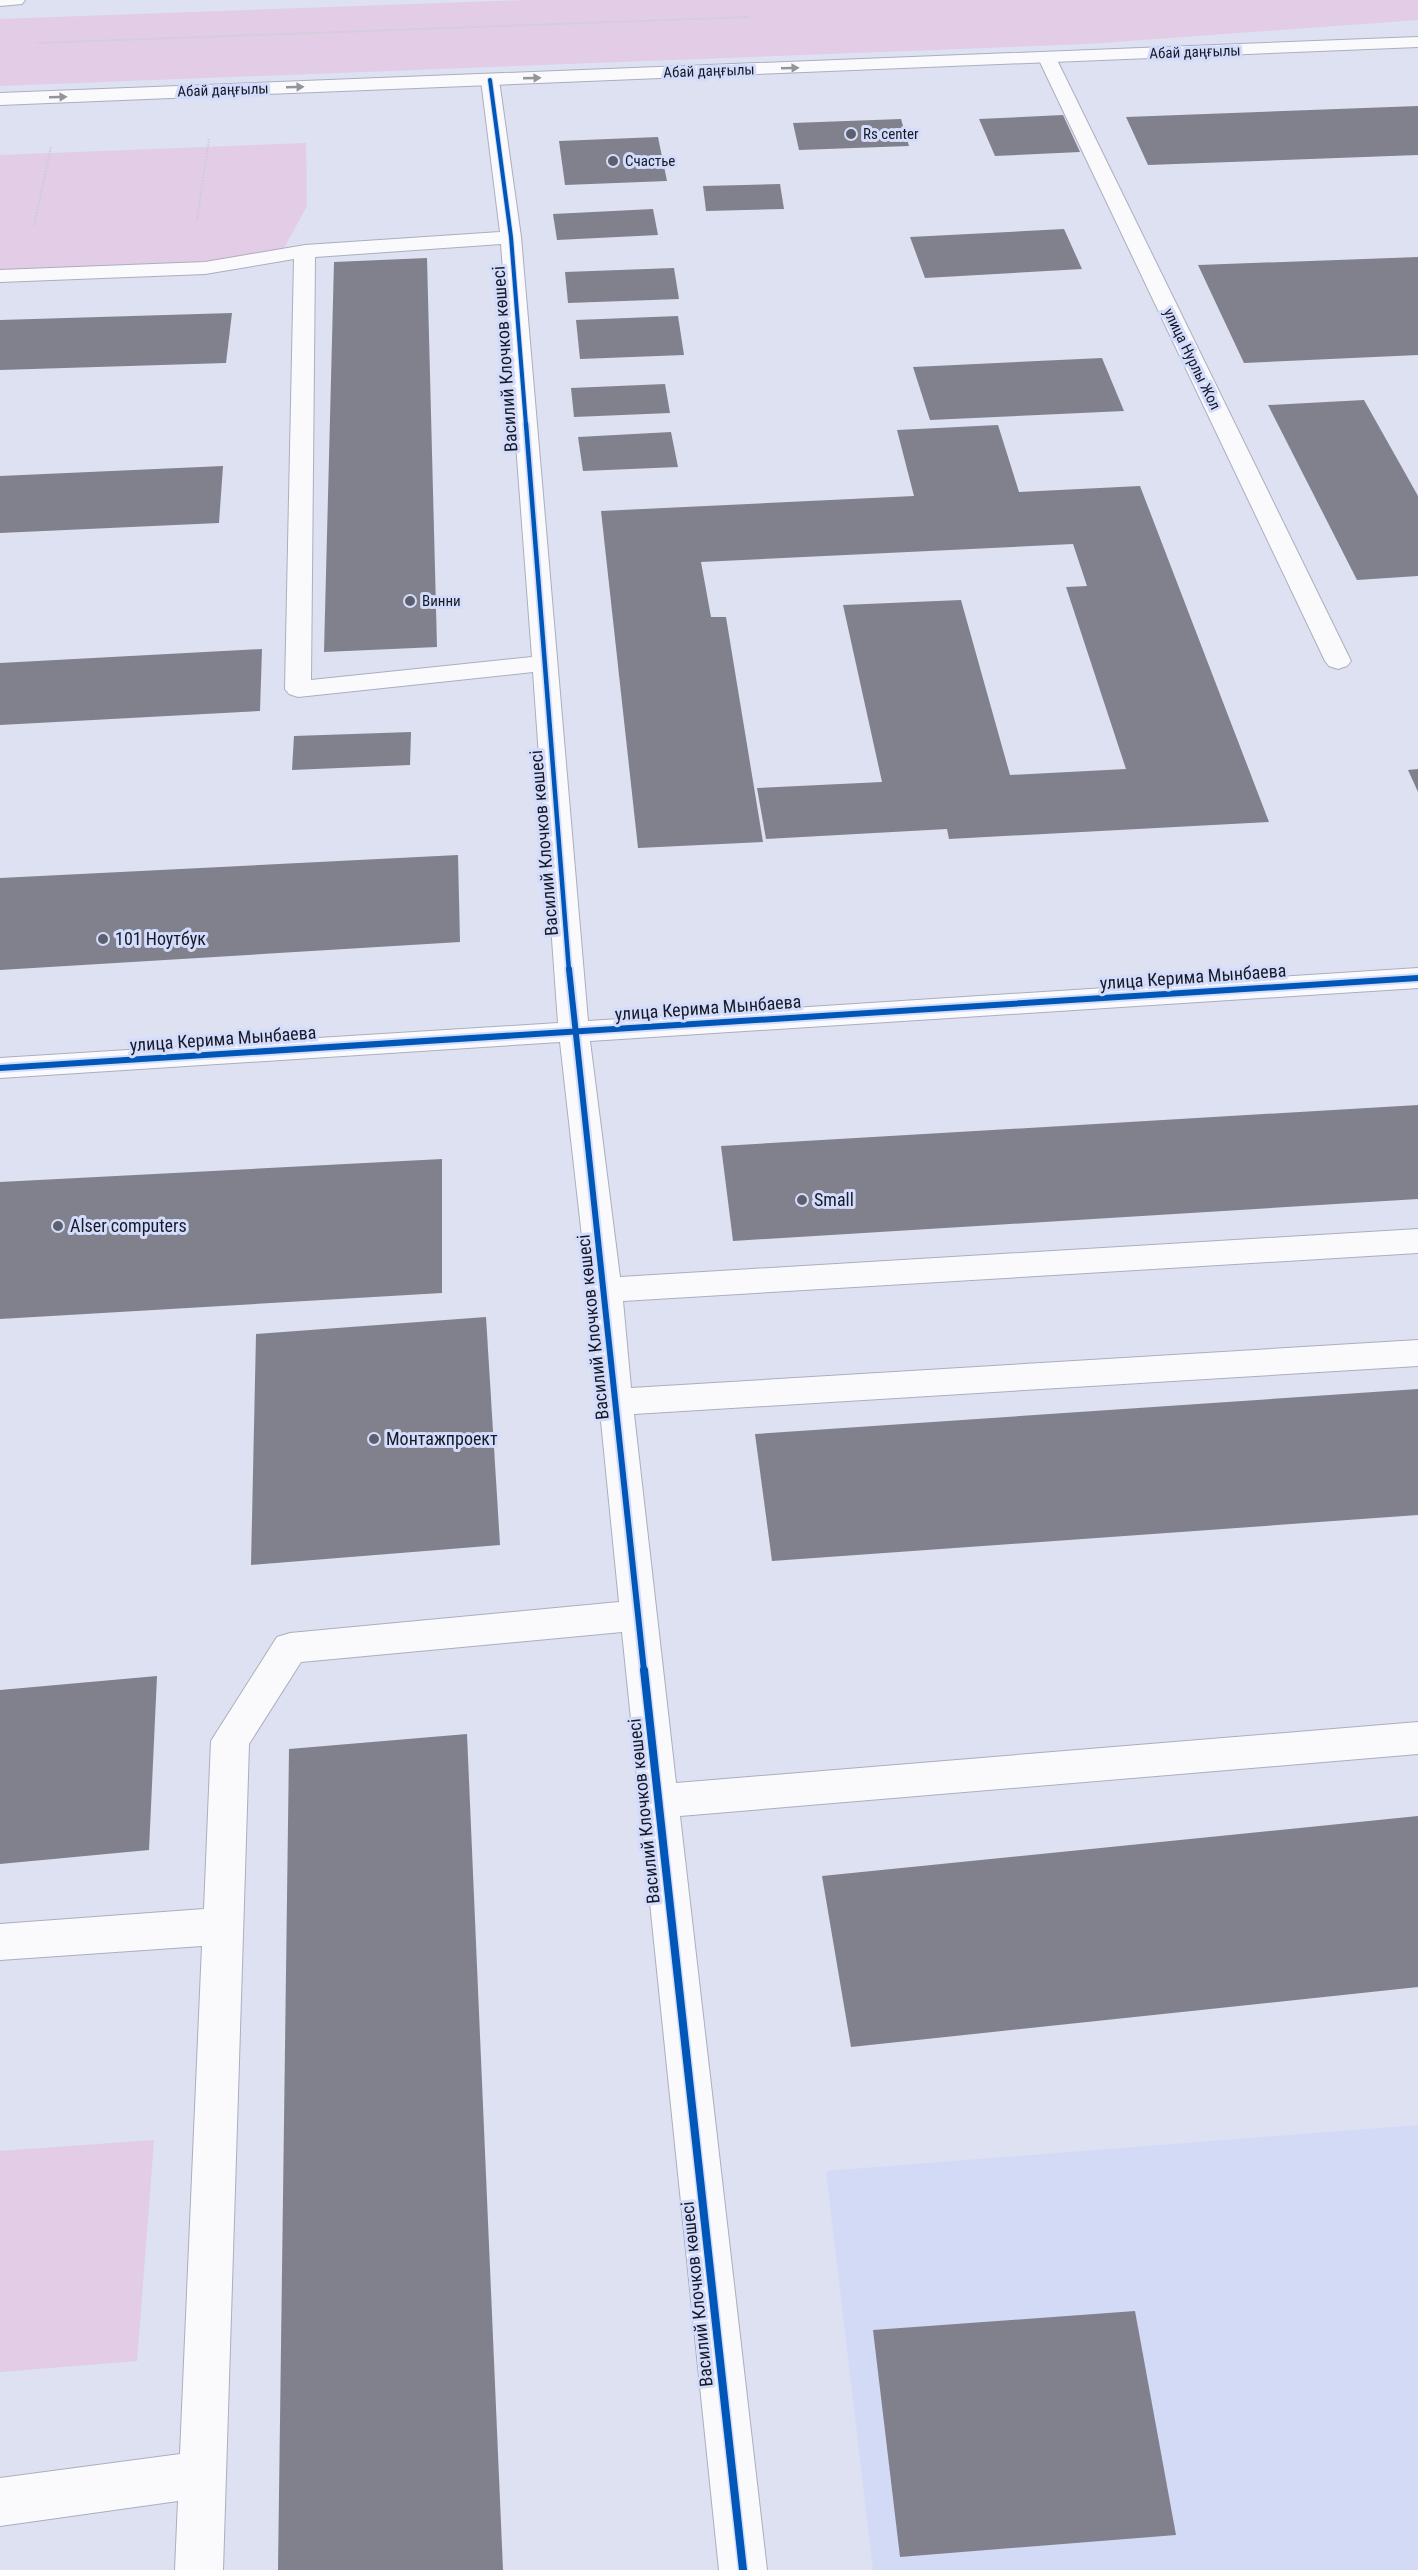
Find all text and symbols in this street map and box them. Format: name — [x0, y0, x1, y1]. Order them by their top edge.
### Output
street label: Абай даңғылы — [1149, 41, 1241, 63]
street label: Абай даңғылы — [663, 60, 755, 82]
one-way arrow — [780, 63, 799, 72]
one-way arrow — [523, 73, 542, 83]
street label: Абай даңғылы — [177, 79, 269, 101]
one-way arrow — [286, 83, 305, 92]
one-way arrow — [49, 92, 68, 101]
place label: Rs center — [863, 125, 919, 143]
marker: Rs center — [844, 127, 858, 141]
place label: Счастье — [625, 152, 675, 170]
marker: Счастье — [606, 154, 620, 168]
street label: Василий Клочков көшесі — [488, 265, 521, 453]
street label: улица Нурлы Жол — [1160, 305, 1224, 413]
place label: Винни — [422, 592, 461, 610]
marker: Винни — [403, 594, 417, 608]
street label: Василий Клочков көшесі — [525, 749, 562, 937]
place label: 101 Ноутбук — [115, 928, 206, 949]
marker: 101 Ноутбук — [96, 932, 110, 946]
street label: улица Керима Мынбаева — [1099, 960, 1287, 993]
street label: улица Керима Мынбаева — [614, 991, 802, 1024]
street label: улица Керима Мынбаева — [129, 1022, 317, 1055]
place label: Small — [814, 1189, 854, 1210]
marker: Small — [795, 1193, 809, 1207]
place label: Alser computers — [70, 1215, 187, 1236]
marker: Alser computers — [51, 1219, 65, 1233]
street label: Василий Клочков көшесі — [572, 1233, 613, 1421]
place label: Монтажпроект — [386, 1428, 498, 1449]
marker: Монтажпроект — [367, 1432, 381, 1446]
street label: Василий Клочков көшесі — [623, 1717, 664, 1905]
street label: Василий Клочков көшесі — [676, 2200, 717, 2388]

